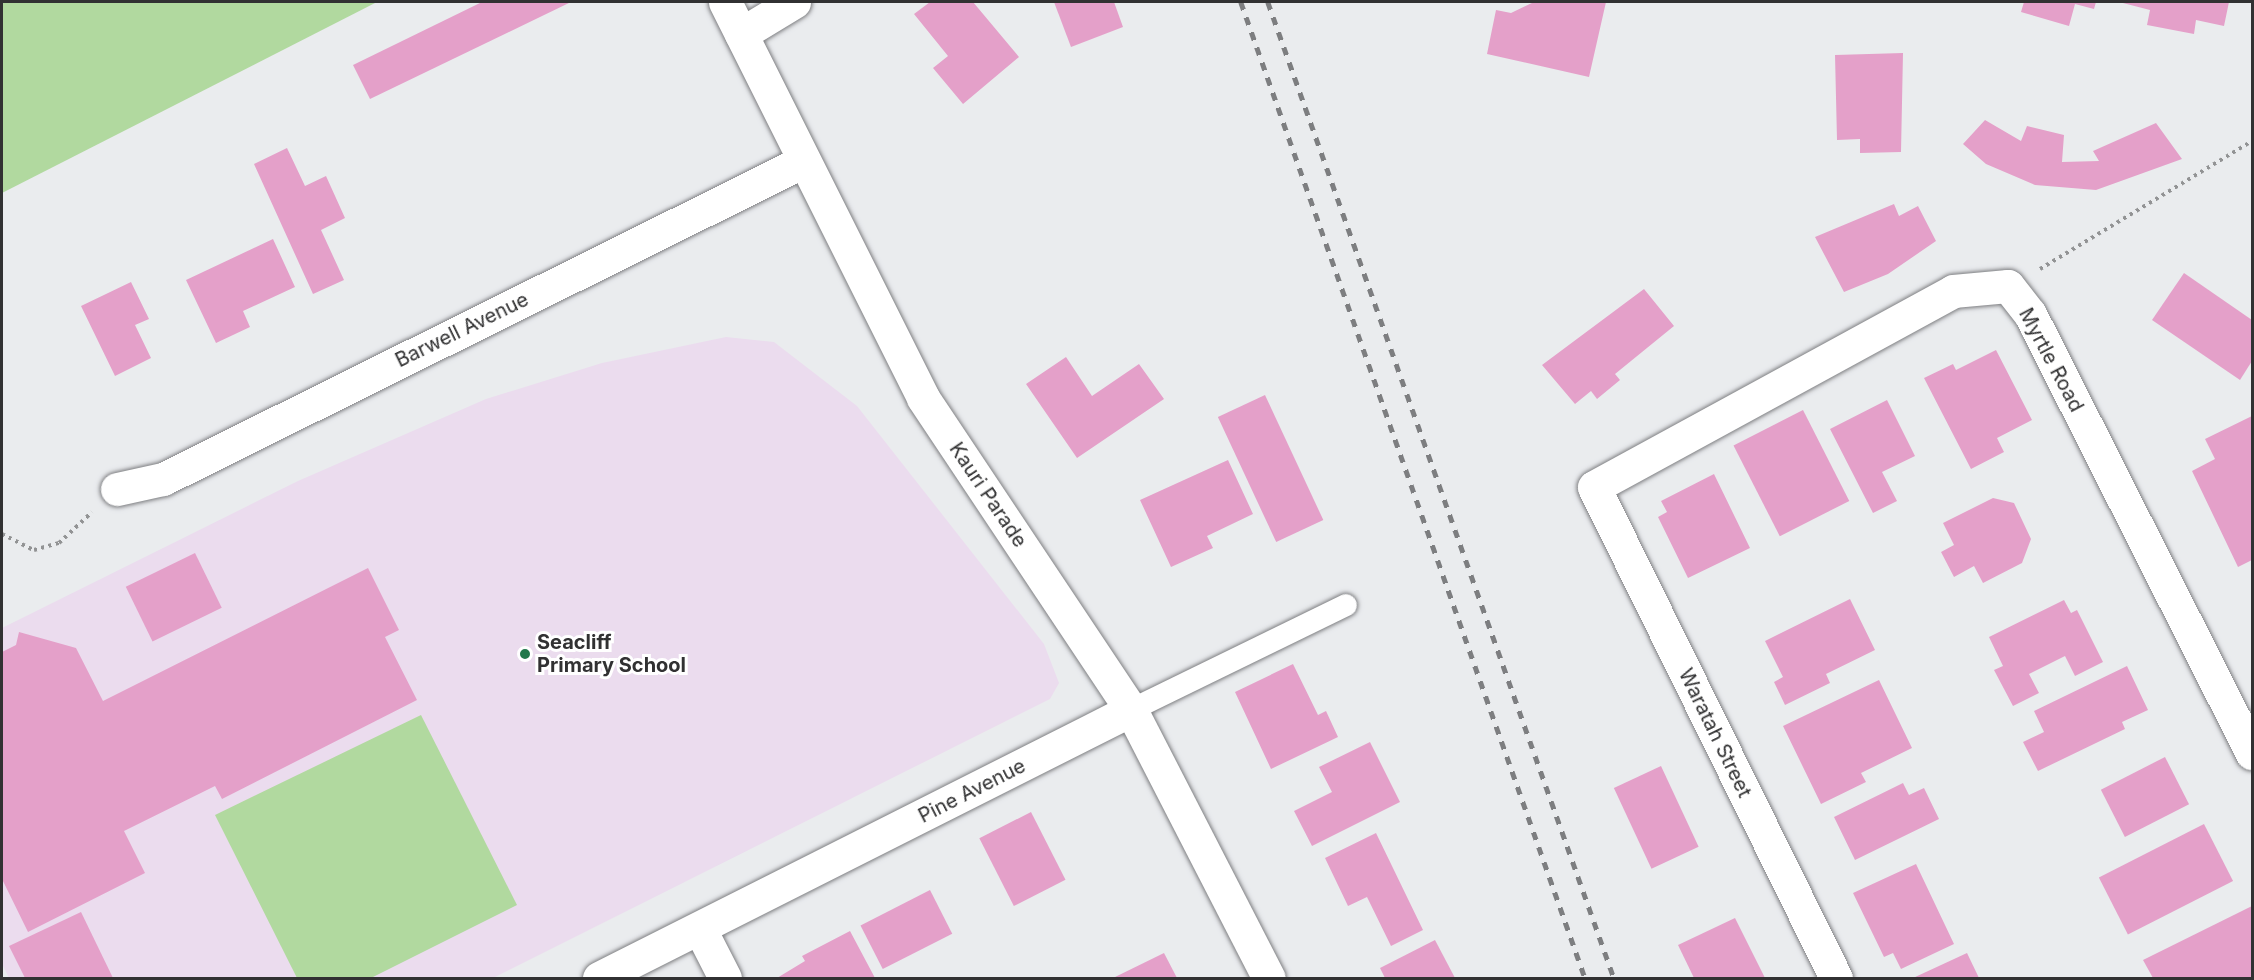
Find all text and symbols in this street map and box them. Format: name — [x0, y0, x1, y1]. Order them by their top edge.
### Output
street label: Barwell Avenue — [391, 287, 533, 373]
street label: Myrtle Road — [2014, 304, 2088, 416]
street label: Kauri Parade — [944, 438, 1032, 552]
place label: Seacliff Primary School — [537, 630, 686, 677]
marker: Seacliff Primary School — [518, 647, 532, 661]
street label: Waratah Street — [1673, 665, 1757, 801]
street label: Pine Avenue — [914, 754, 1030, 828]

